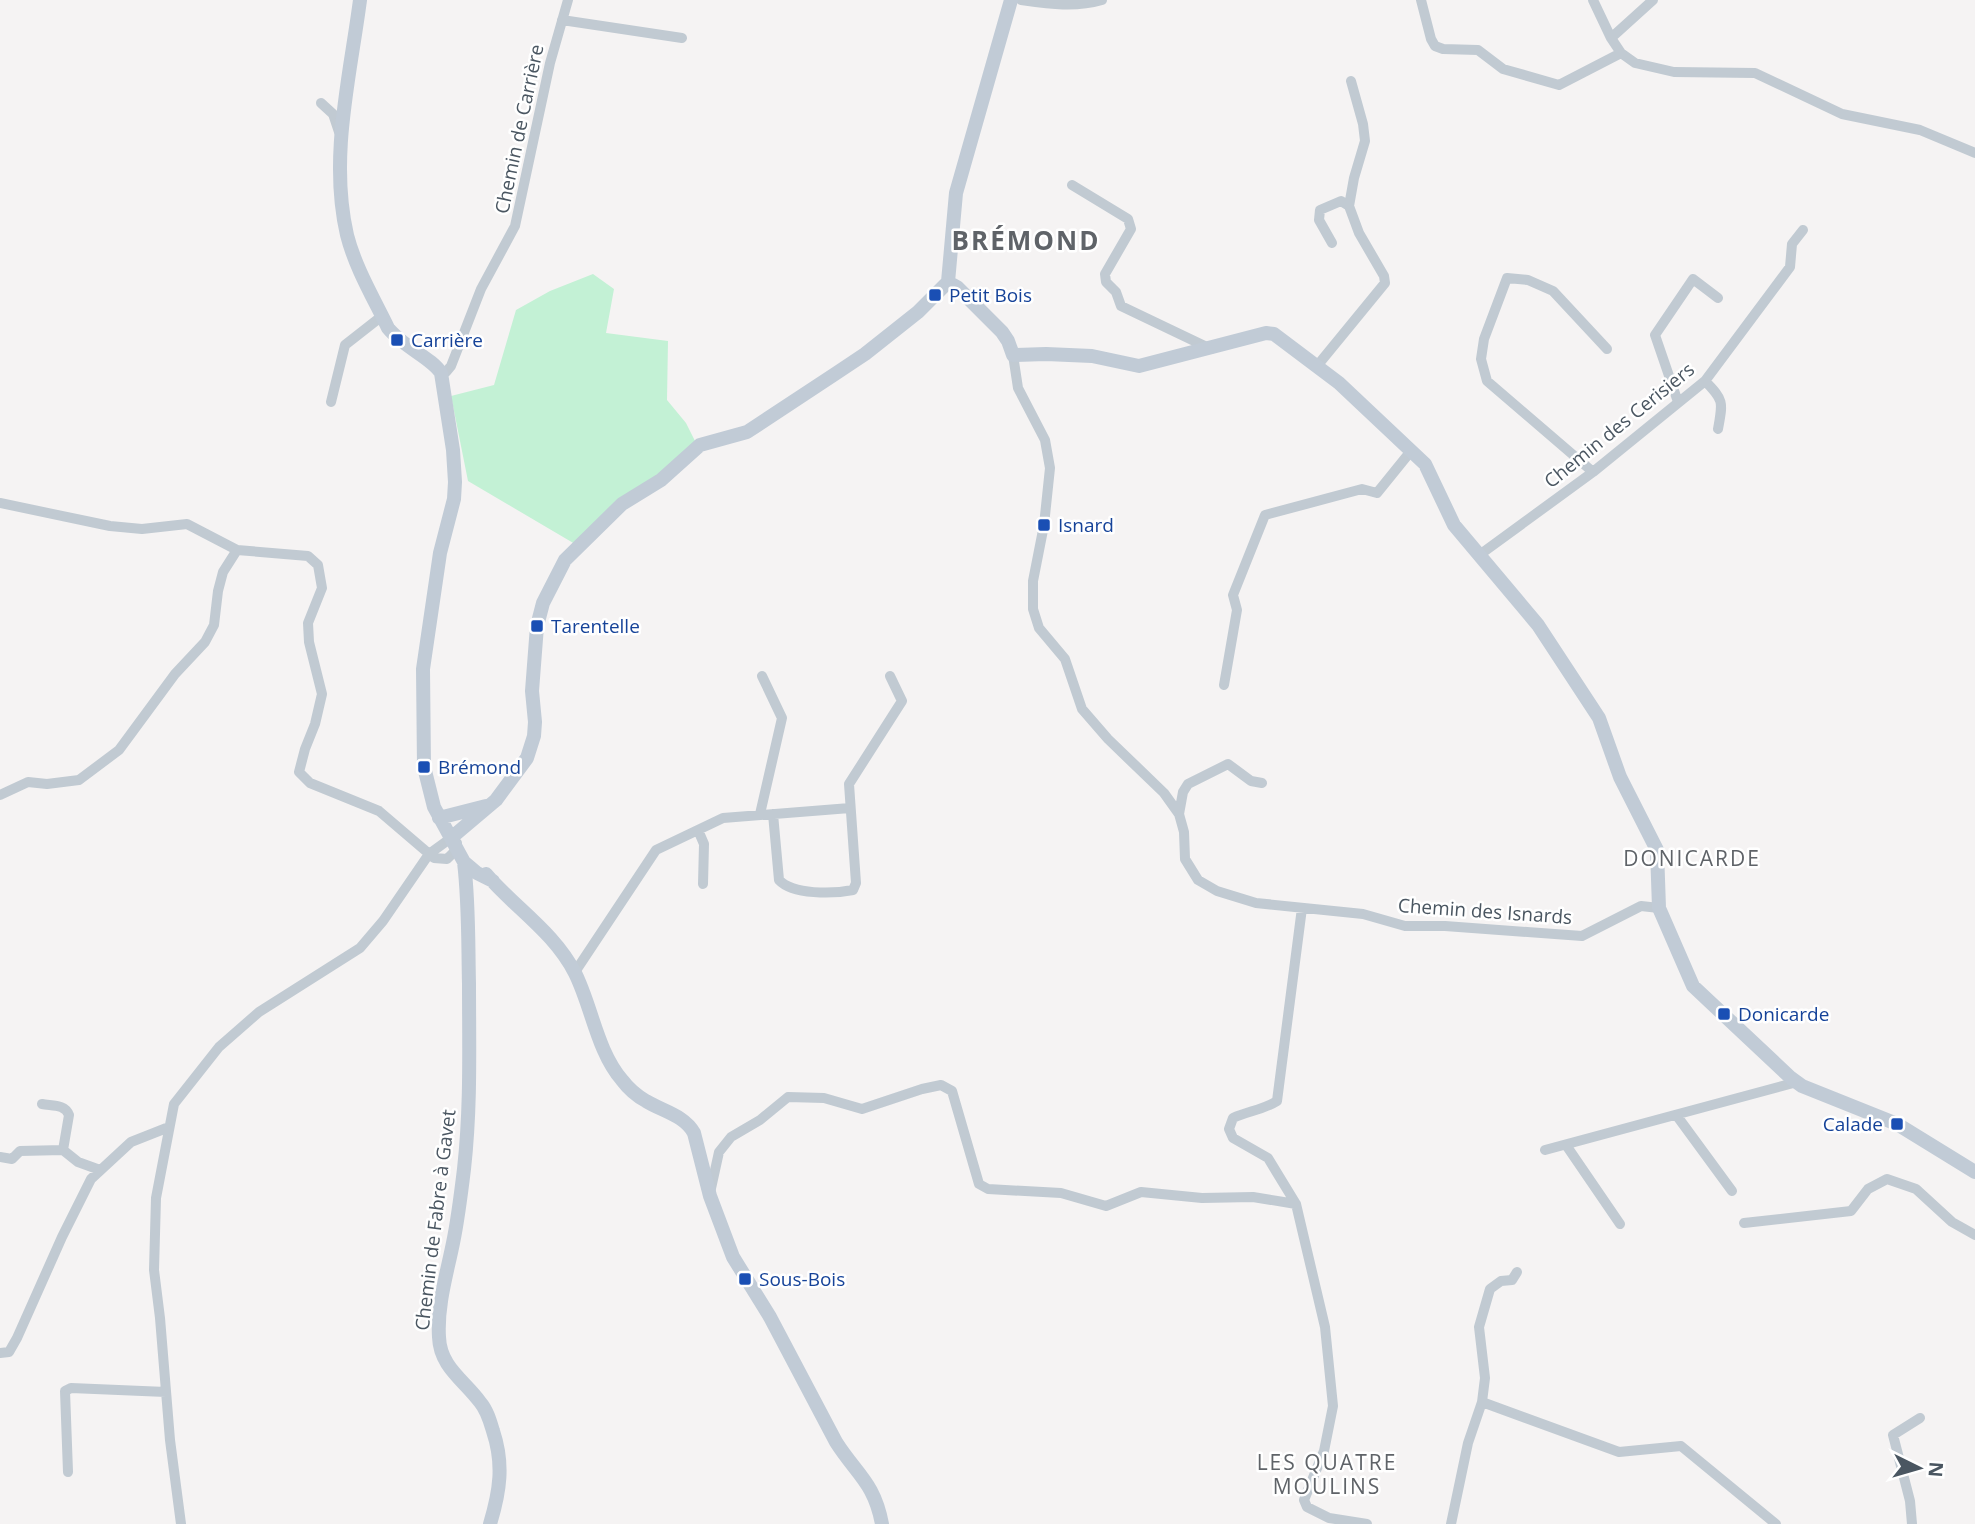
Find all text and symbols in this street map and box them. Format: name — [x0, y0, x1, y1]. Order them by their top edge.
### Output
street label: Chemin de Carrière — [488, 42, 550, 216]
district label: BRÉMOND — [952, 222, 1100, 258]
place label: Petit Bois — [949, 282, 1032, 308]
marker: Petit Bois — [927, 287, 943, 303]
place label: Carrière — [411, 327, 483, 353]
marker: Carrière — [389, 332, 405, 348]
street label: Chemin des Cerisiers — [1539, 356, 1699, 494]
place label: Isnard — [1058, 512, 1114, 538]
marker: Isnard — [1036, 517, 1052, 533]
place label: Tarentelle — [551, 613, 640, 639]
marker: Tarentelle — [529, 618, 545, 634]
place label: Brémond — [438, 754, 521, 780]
marker: Brémond — [416, 759, 432, 775]
district label: DONICARDE — [1623, 844, 1761, 872]
street label: Chemin des Isnards — [1397, 892, 1573, 930]
place label: Donicarde — [1738, 1001, 1829, 1027]
marker: Donicarde — [1716, 1006, 1732, 1022]
street label: Chemin de Fabre à Gavet — [409, 1108, 461, 1332]
place label: Calade — [1823, 1111, 1883, 1137]
marker: Calade — [1889, 1116, 1905, 1132]
place label: Sous-Bois — [759, 1266, 845, 1292]
marker: Sous-Bois — [737, 1271, 753, 1287]
north arrow — [1884, 1433, 1954, 1503]
district label: LES QUATRE MOULINS — [1257, 1448, 1397, 1500]
text: N — [1922, 1461, 1950, 1478]

